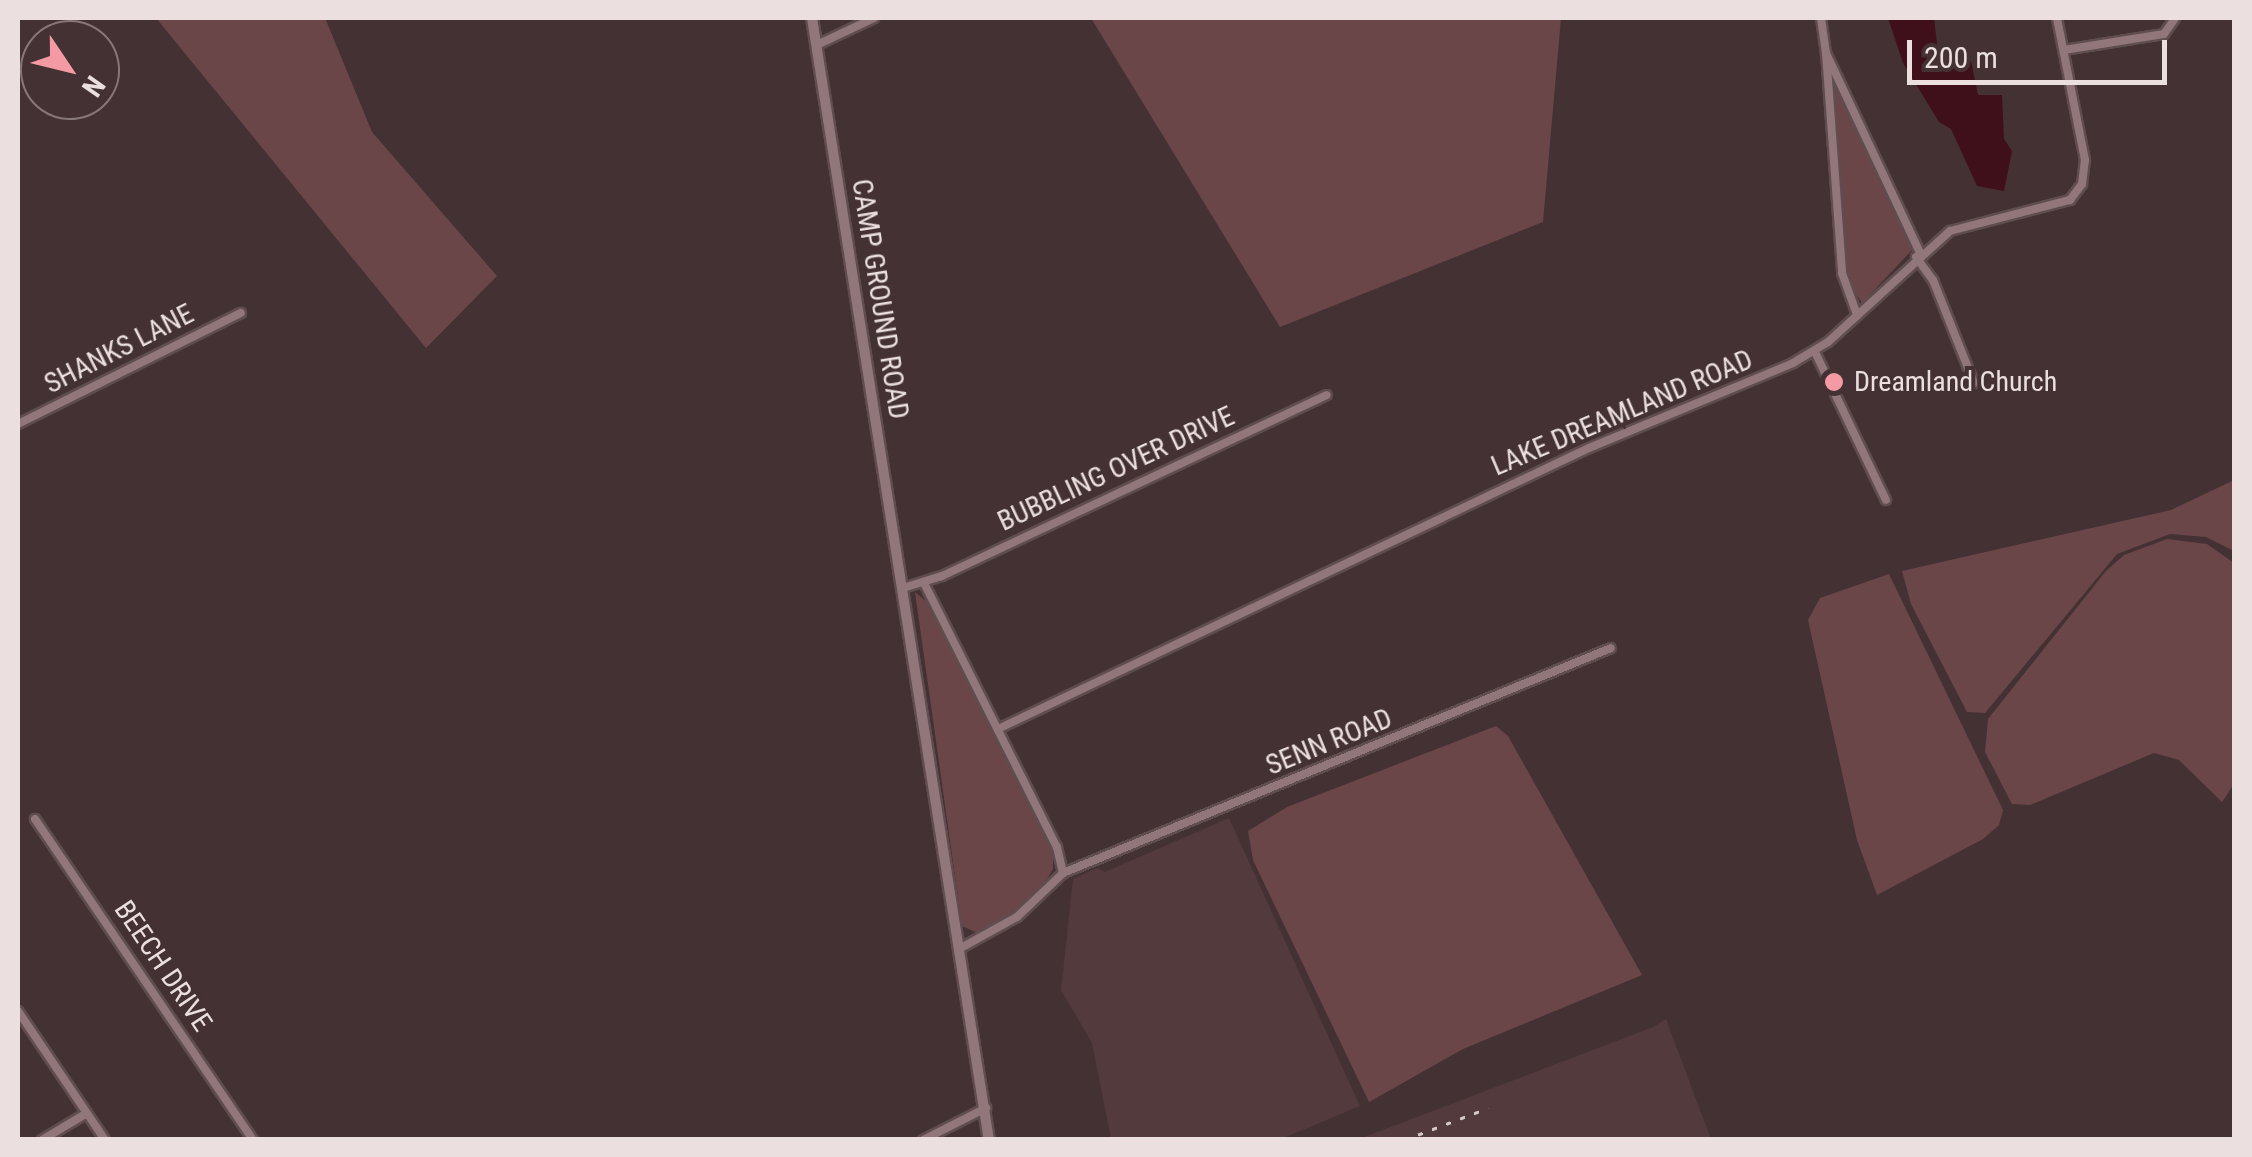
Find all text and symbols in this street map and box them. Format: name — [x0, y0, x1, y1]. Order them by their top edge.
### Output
north arrow — [20, 20, 120, 120]
scale bar — [1912, 20, 2172, 82]
text: 200 m — [1924, 40, 1998, 75]
text: N — [75, 70, 112, 103]
street label: CAMP GROUND ROAD — [844, 177, 916, 421]
street label: SHANKS LANE — [39, 297, 199, 401]
street label: LAKE DREAMLAND ROAD — [1486, 343, 1758, 483]
place label: Dreamland Church — [1854, 365, 2057, 399]
marker: Dreamland Church — [1823, 371, 1845, 393]
street label: BUBBLING OVER DRIVE — [992, 399, 1240, 539]
street label: SENN ROAD — [1261, 701, 1397, 783]
street label: BEECH DRIVE — [107, 894, 219, 1038]

